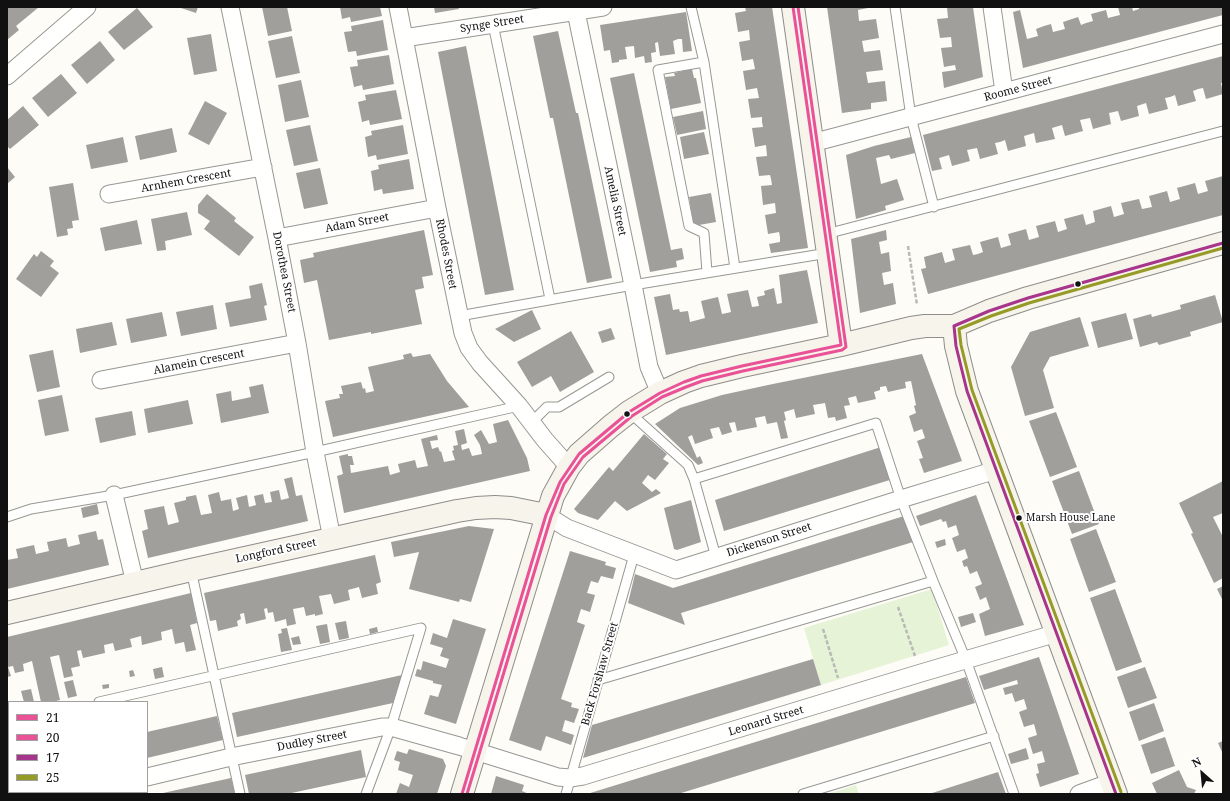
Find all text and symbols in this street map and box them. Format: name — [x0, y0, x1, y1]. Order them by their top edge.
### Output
street label: Synge Street — [459, 12, 525, 36]
street label: Roome Street — [983, 74, 1053, 104]
street label: Amelia Street — [601, 165, 629, 237]
street label: Arnhem Crescent — [140, 167, 232, 195]
street label: Adam Street — [324, 210, 390, 236]
street label: Rhodes Street — [433, 218, 459, 290]
street label: Dorothea Street — [270, 230, 298, 314]
unlabelled marker — [1073, 279, 1083, 289]
street label: Alamein Crescent — [153, 347, 245, 377]
unlabelled marker — [622, 409, 632, 419]
place label: Marsh House Lane — [1026, 512, 1115, 524]
marker: Marsh House Lane — [1014, 513, 1024, 523]
street label: Dickenson Street — [725, 520, 813, 560]
street label: Longford Street — [234, 536, 318, 566]
street label: Back Forshaw Street — [579, 621, 621, 727]
legend — [8, 701, 148, 793]
street label: Leonard Street — [727, 703, 805, 739]
text: 21 — [46, 709, 59, 726]
street label: Dudley Street — [276, 728, 348, 754]
text: 20 — [46, 729, 59, 746]
text: 17 — [46, 749, 59, 766]
north arrow — [1182, 753, 1222, 793]
text: N — [1189, 753, 1204, 771]
text: 25 — [46, 769, 59, 786]

